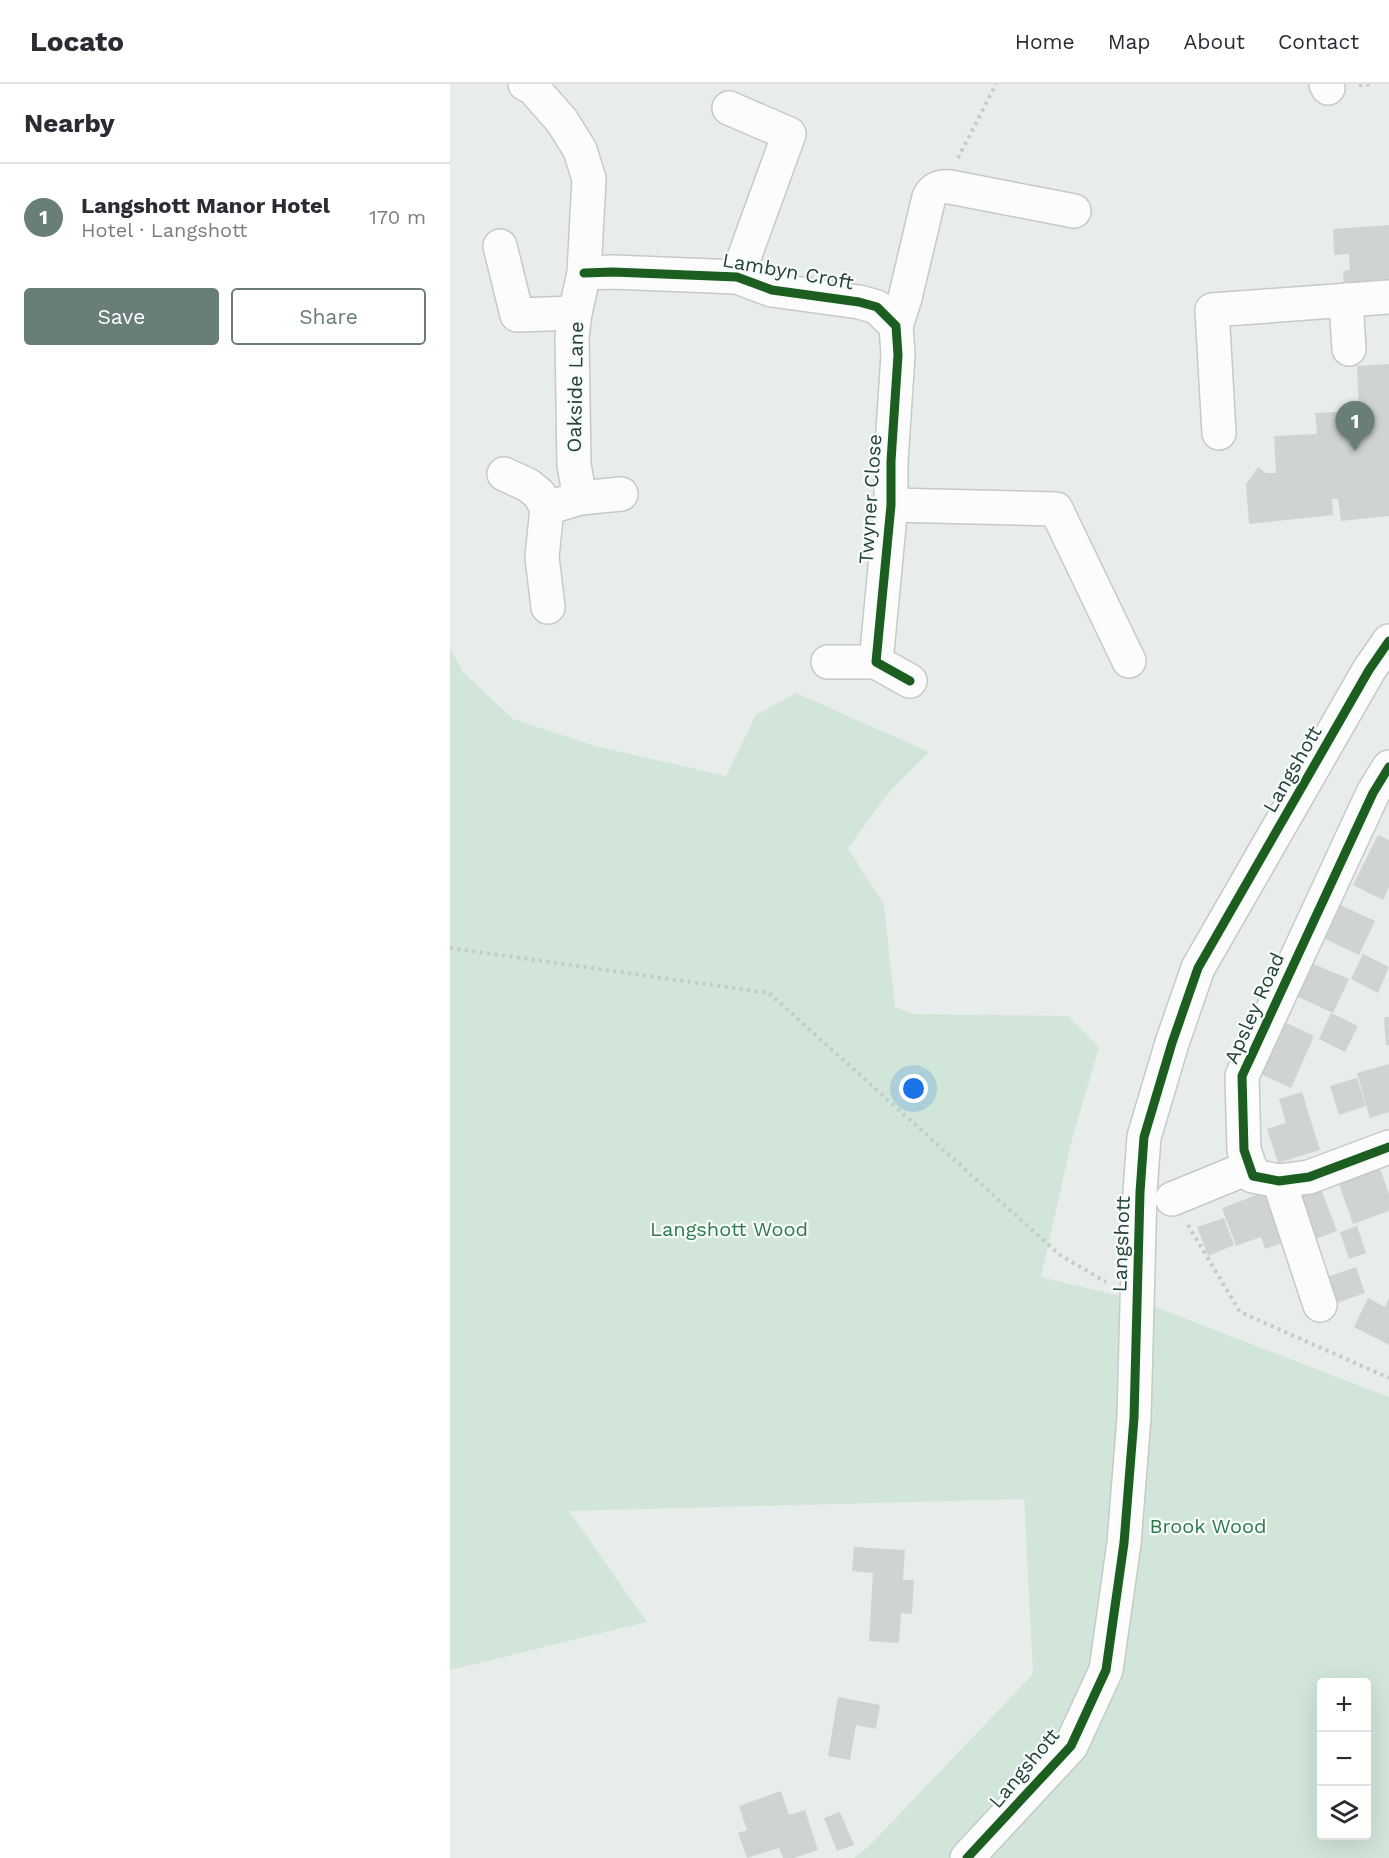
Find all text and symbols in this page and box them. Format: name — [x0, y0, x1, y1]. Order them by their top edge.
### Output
text: Locato — [30, 25, 124, 58]
text: Home — [1015, 29, 1075, 54]
text: Map — [1108, 29, 1151, 54]
text: About — [1184, 29, 1245, 54]
text: Contact — [1278, 29, 1359, 54]
text: Nearby — [24, 108, 115, 138]
text: Langshott Manor Hotel — [81, 193, 330, 218]
text: 1 — [39, 205, 48, 229]
text: 170 m — [369, 205, 426, 229]
text: Hotel · Langshott — [81, 218, 247, 242]
street label: Lambyn Croft — [721, 248, 856, 294]
button: Save — [24, 288, 219, 345]
button: Share — [231, 288, 426, 345]
street label: Oakside Lane — [562, 321, 588, 453]
pin: 1 — [1336, 402, 1374, 451]
street label: Twyner Close — [853, 433, 887, 565]
street label: Langshott — [1257, 721, 1327, 817]
street label: Apsley Road — [1219, 949, 1289, 1067]
your location — [899, 1074, 928, 1103]
street label: Langshott — [1107, 1195, 1135, 1293]
park label: Langshott Wood — [650, 1217, 808, 1241]
park label: Brook Wood — [1149, 1514, 1267, 1538]
map controls — [1317, 1678, 1371, 1840]
button: + — [1317, 1678, 1371, 1732]
street label: Langshott — [984, 1723, 1065, 1813]
button: − — [1317, 1732, 1371, 1786]
button: layers — [1317, 1786, 1371, 1840]

